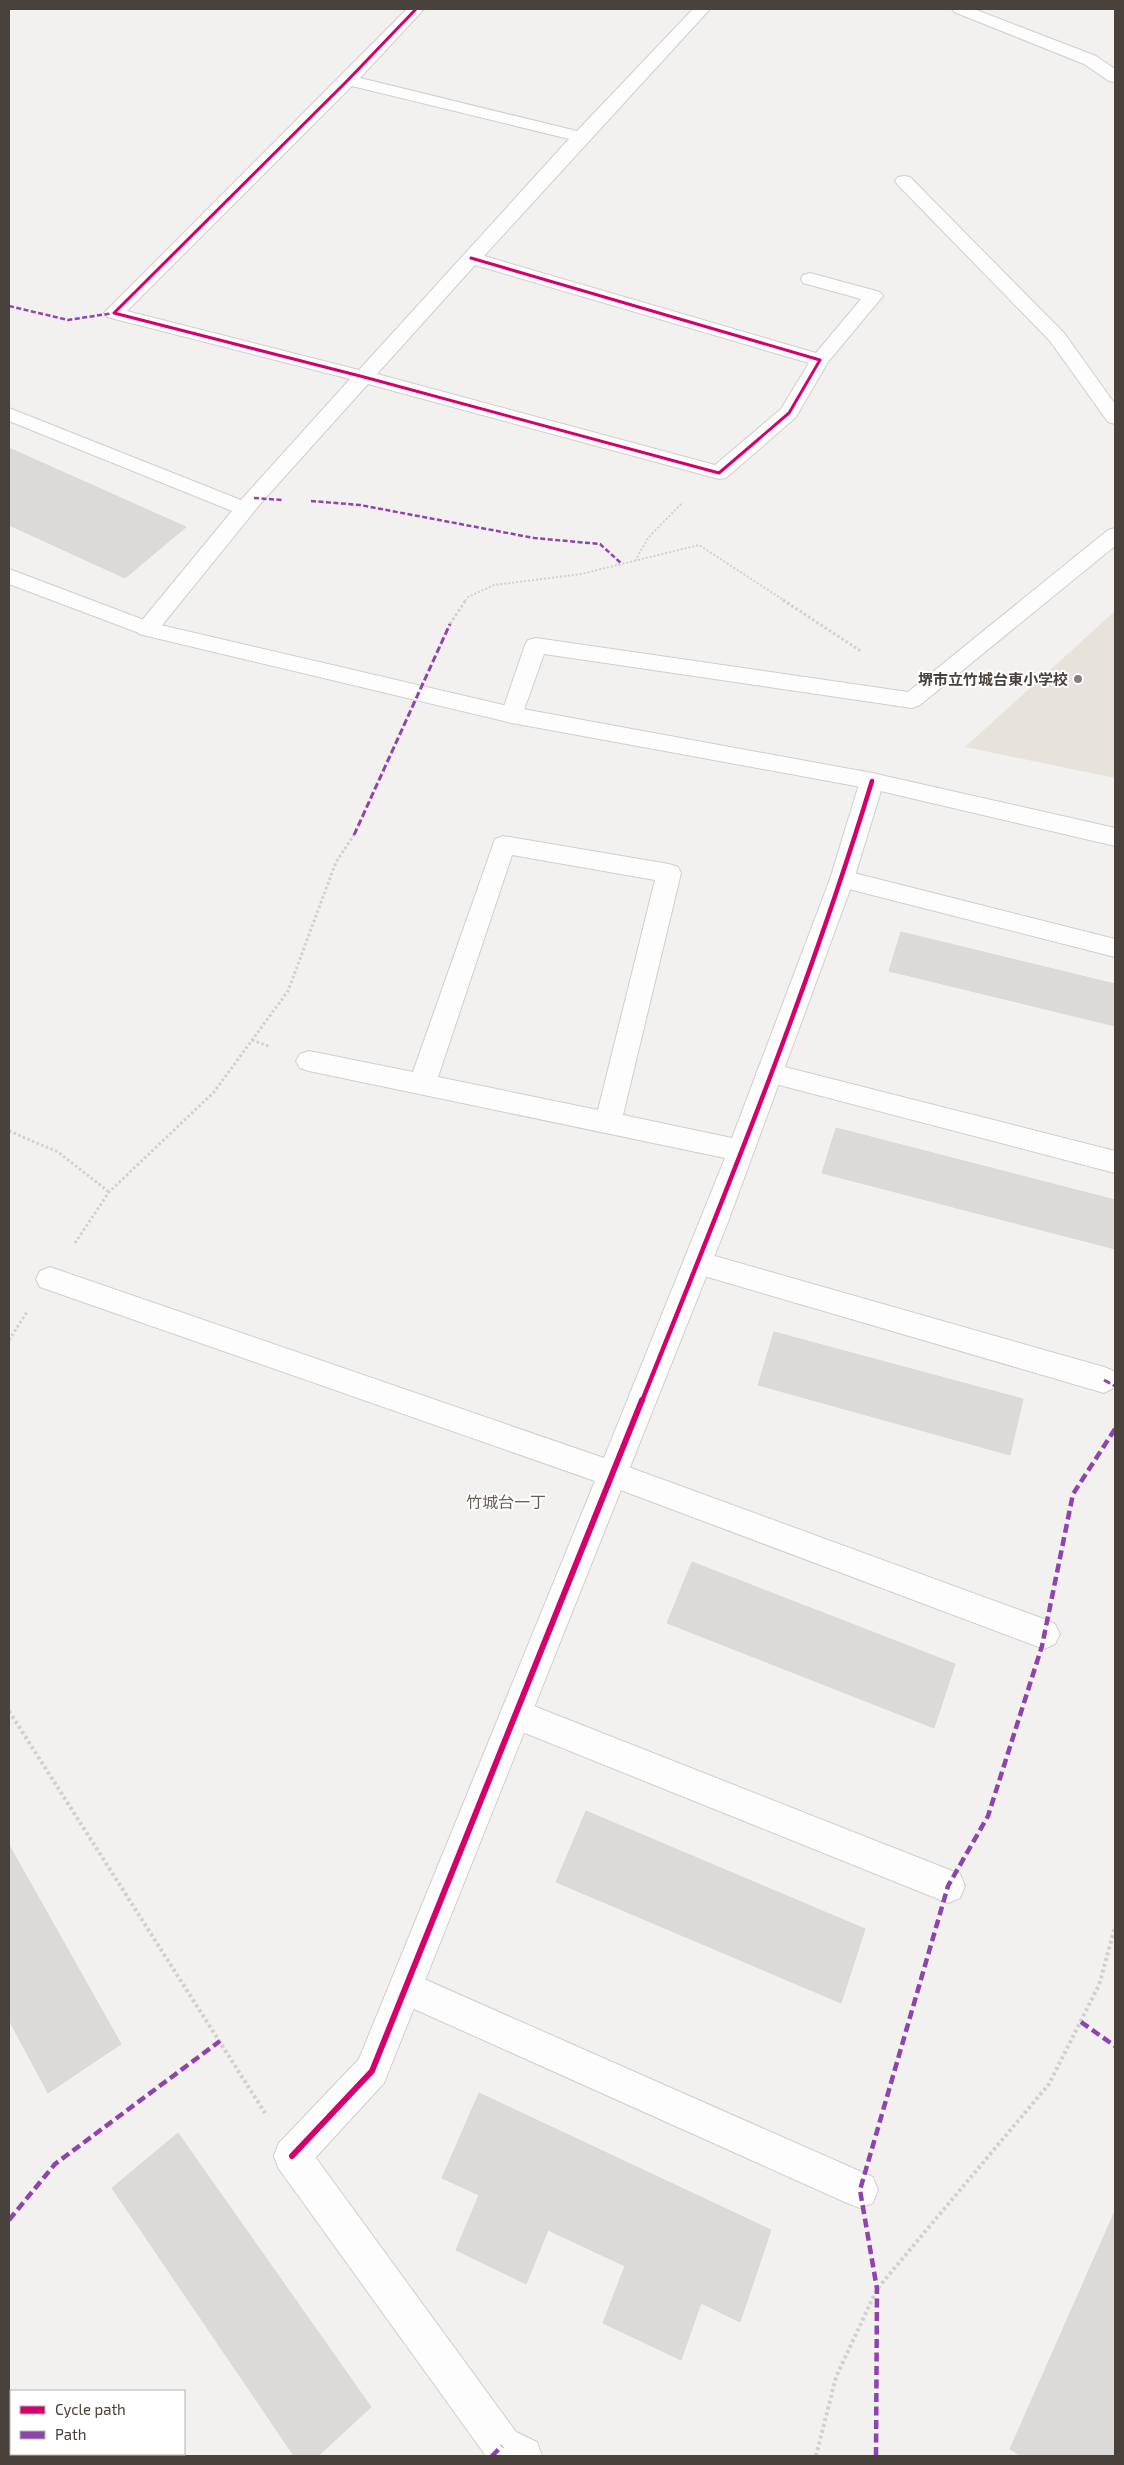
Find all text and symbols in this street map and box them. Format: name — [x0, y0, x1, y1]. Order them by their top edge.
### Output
place label: 堺市立竹城台東小学校 — [918, 670, 1068, 688]
marker: 堺市立竹城台東小学校 — [1072, 673, 1084, 685]
district label: 竹城台一丁 — [466, 1492, 546, 1511]
legend — [10, 2390, 185, 2455]
text: Cycle path — [55, 2400, 126, 2418]
text: Path — [55, 2425, 86, 2443]

